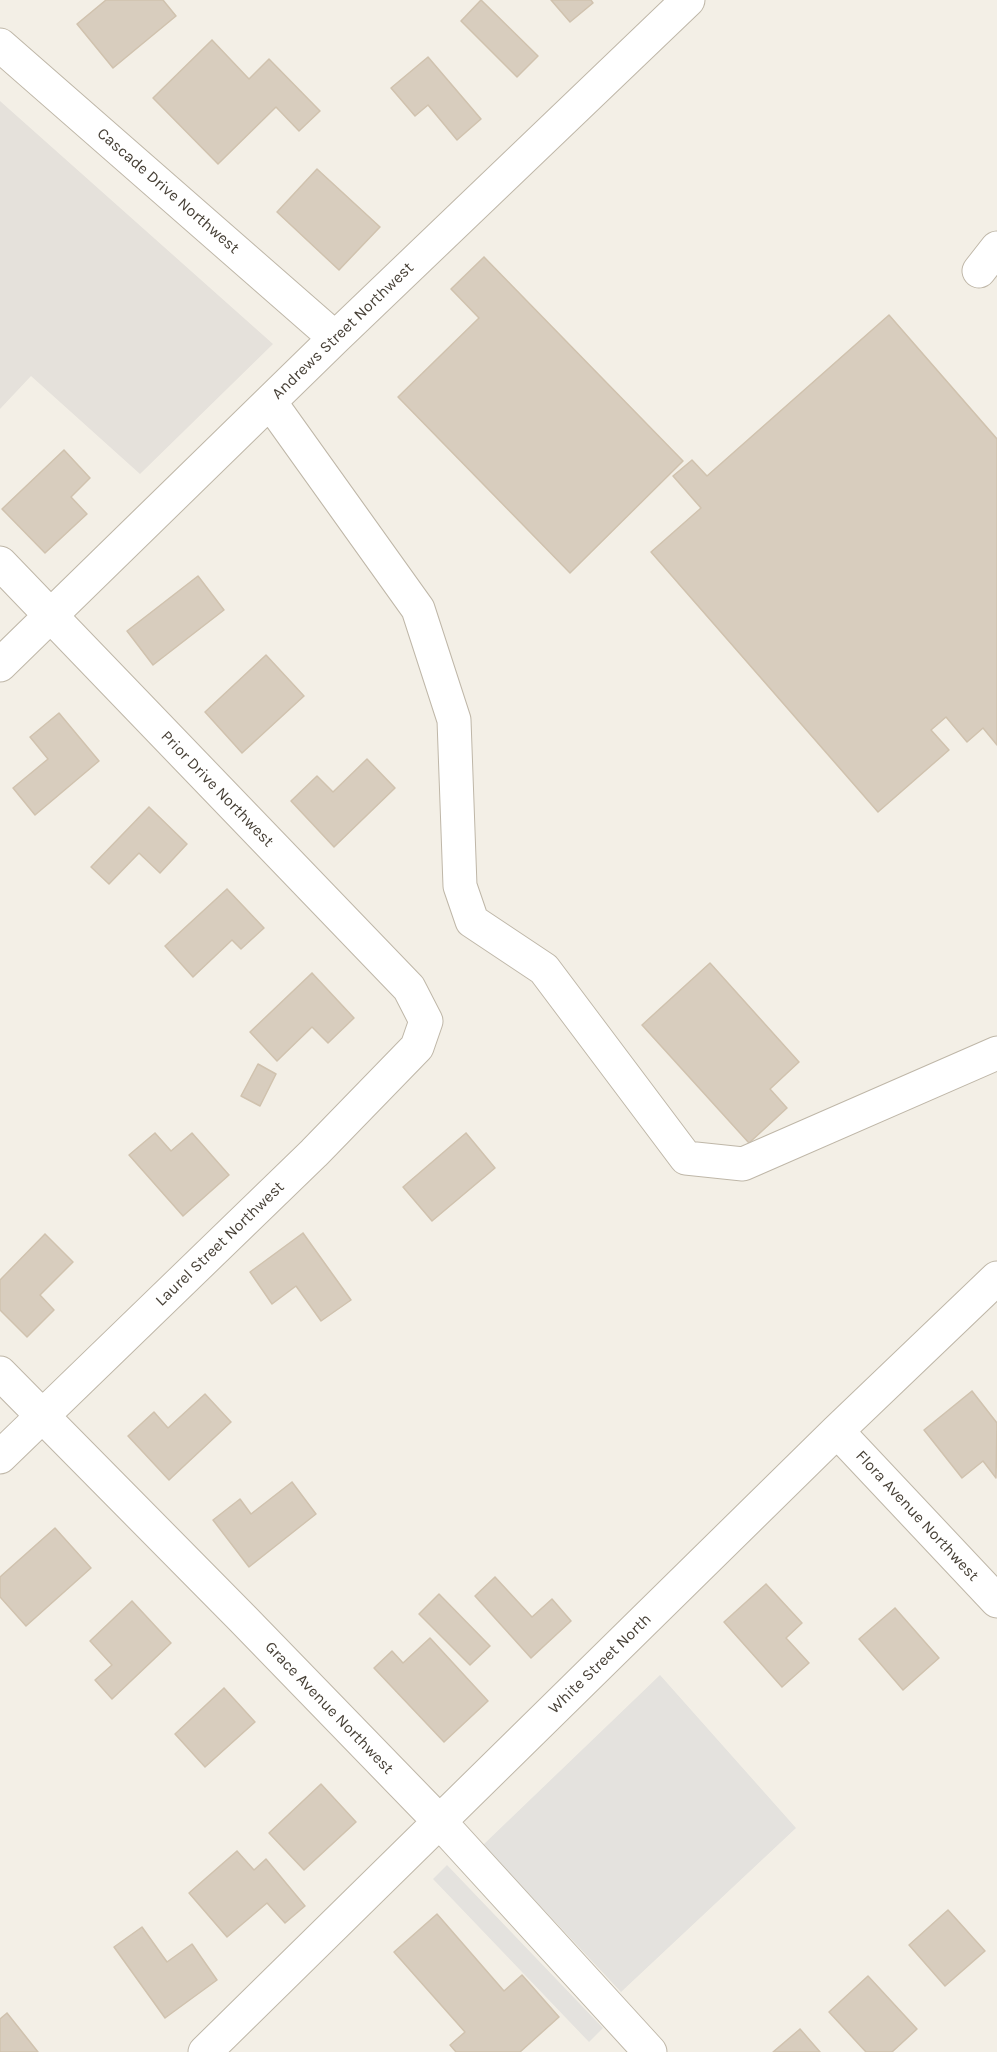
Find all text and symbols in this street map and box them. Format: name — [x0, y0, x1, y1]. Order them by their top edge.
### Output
street label: Cascade Drive Northwest — [93, 124, 243, 258]
street label: Andrews Street Northwest — [268, 258, 418, 404]
street label: Prior Drive Northwest — [157, 727, 277, 851]
street label: Laurel Street Northwest — [152, 1178, 288, 1310]
street label: Flora Avenue Northwest — [851, 1447, 983, 1585]
street label: White Street North — [545, 1610, 655, 1718]
street label: Grace Avenue Northwest — [261, 1638, 397, 1778]

